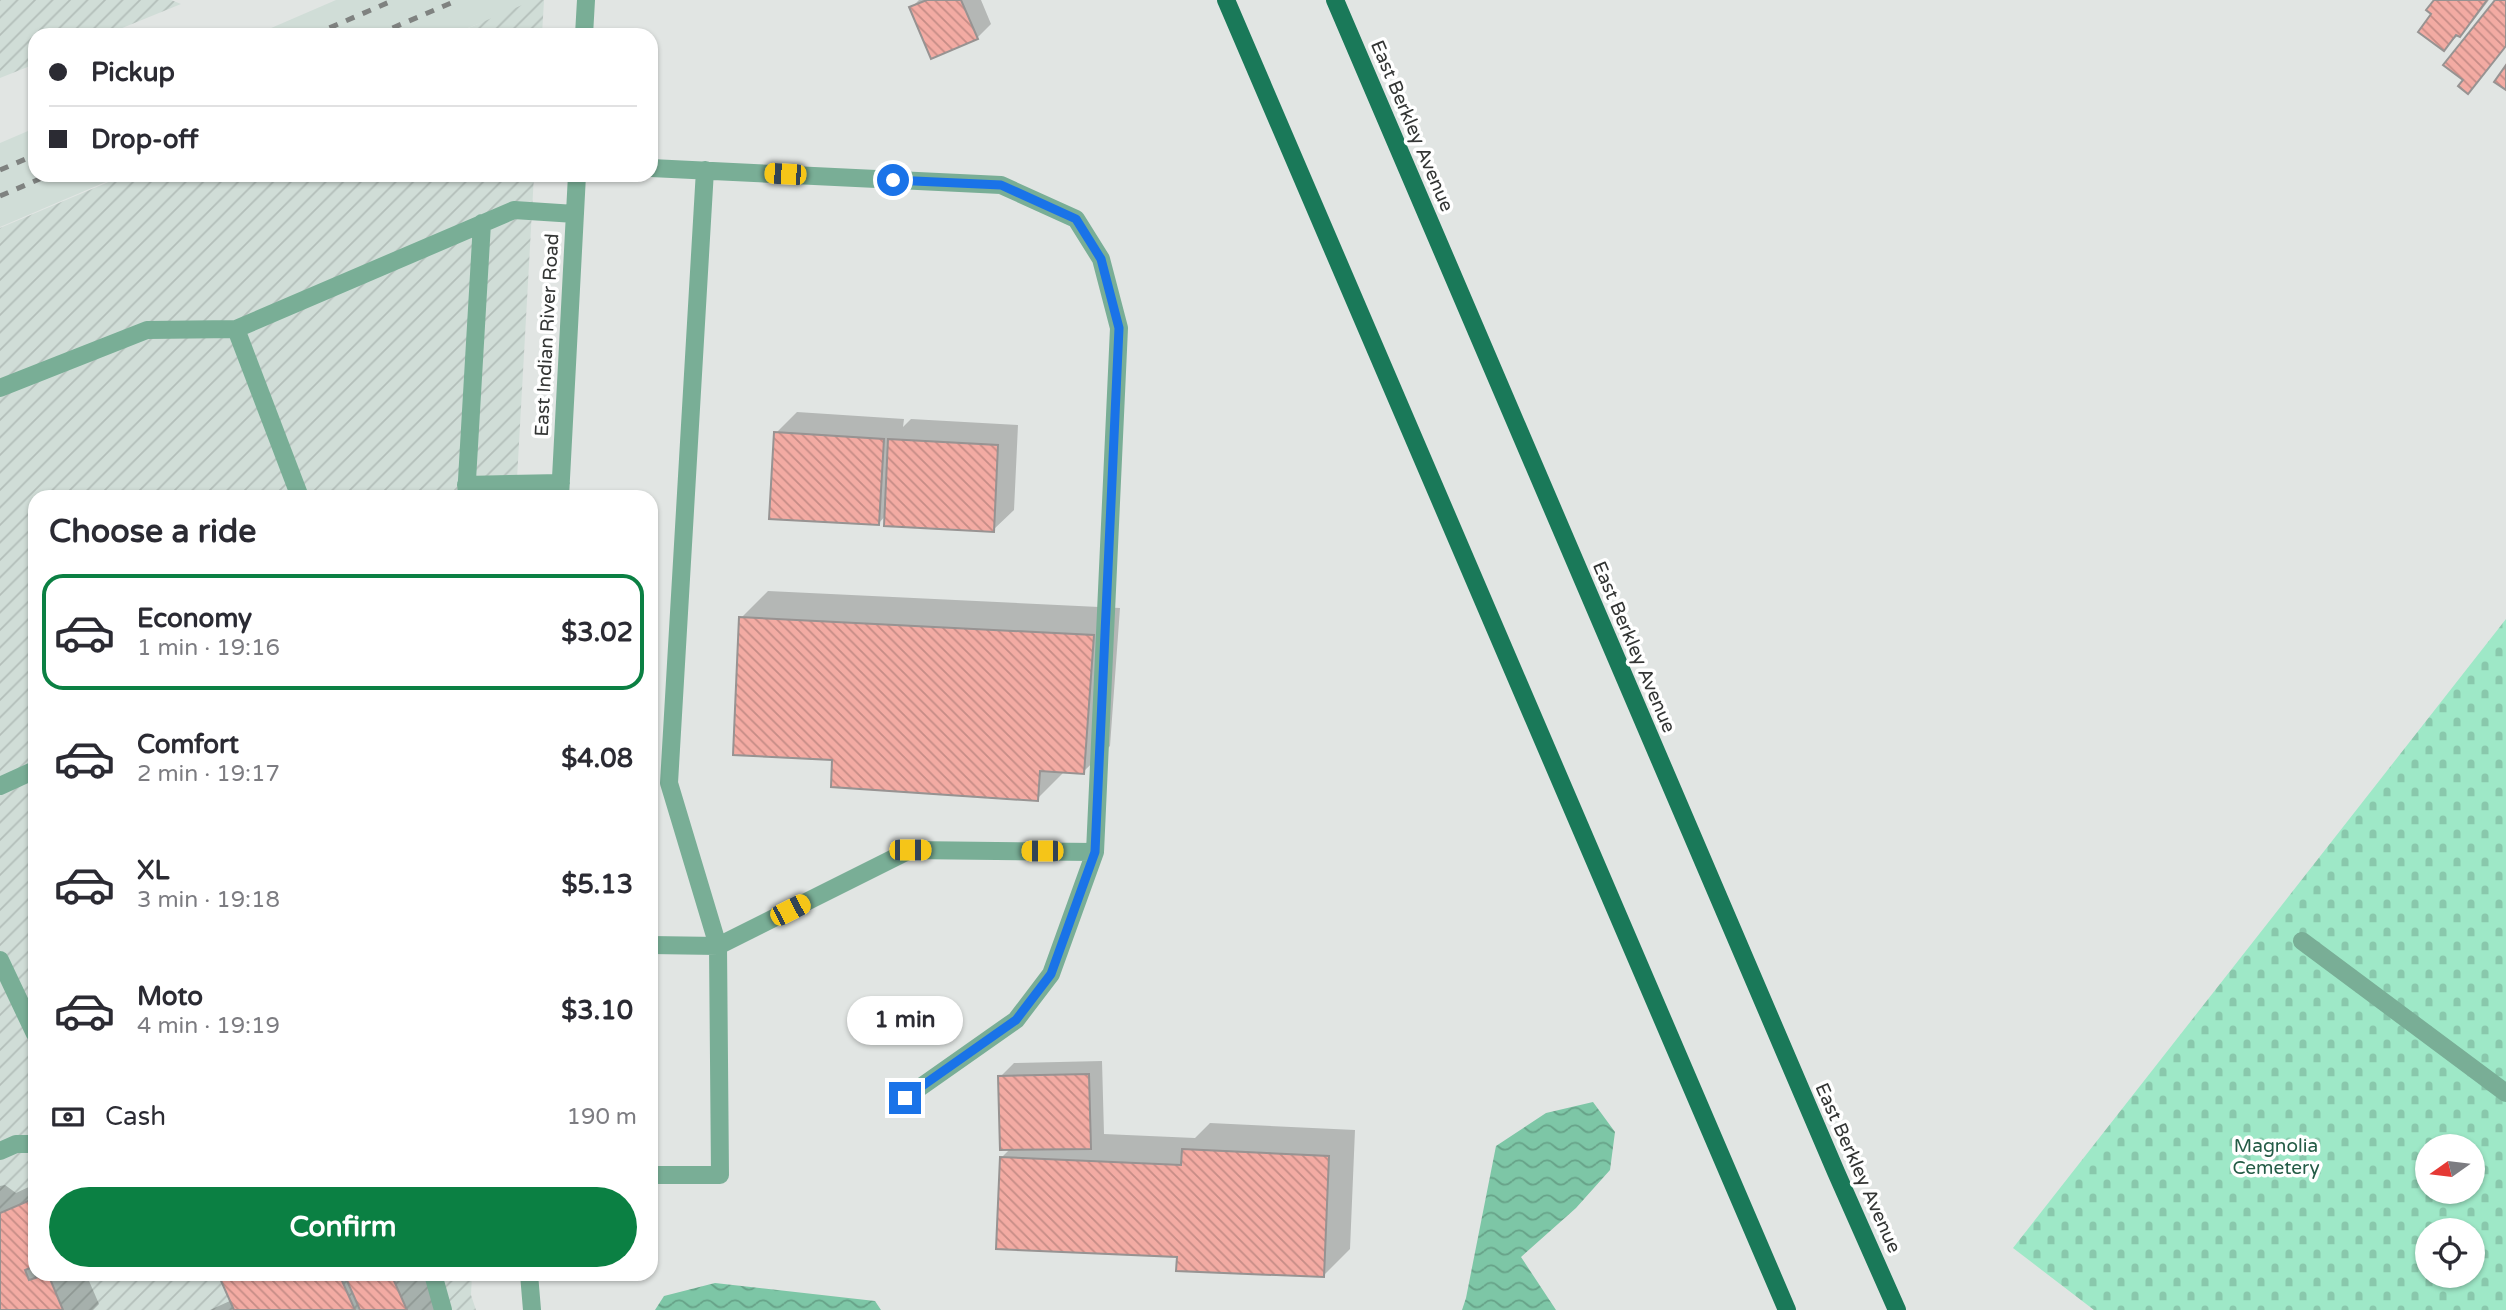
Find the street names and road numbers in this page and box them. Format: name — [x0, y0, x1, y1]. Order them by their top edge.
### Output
street label: East Berkley Avenue — [1366, 37, 1458, 215]
street label: East Indian River Road — [531, 233, 563, 437]
street label: East Berkley Avenue — [1588, 558, 1680, 736]
street label: East Berkley Avenue — [1811, 1080, 1905, 1256]

